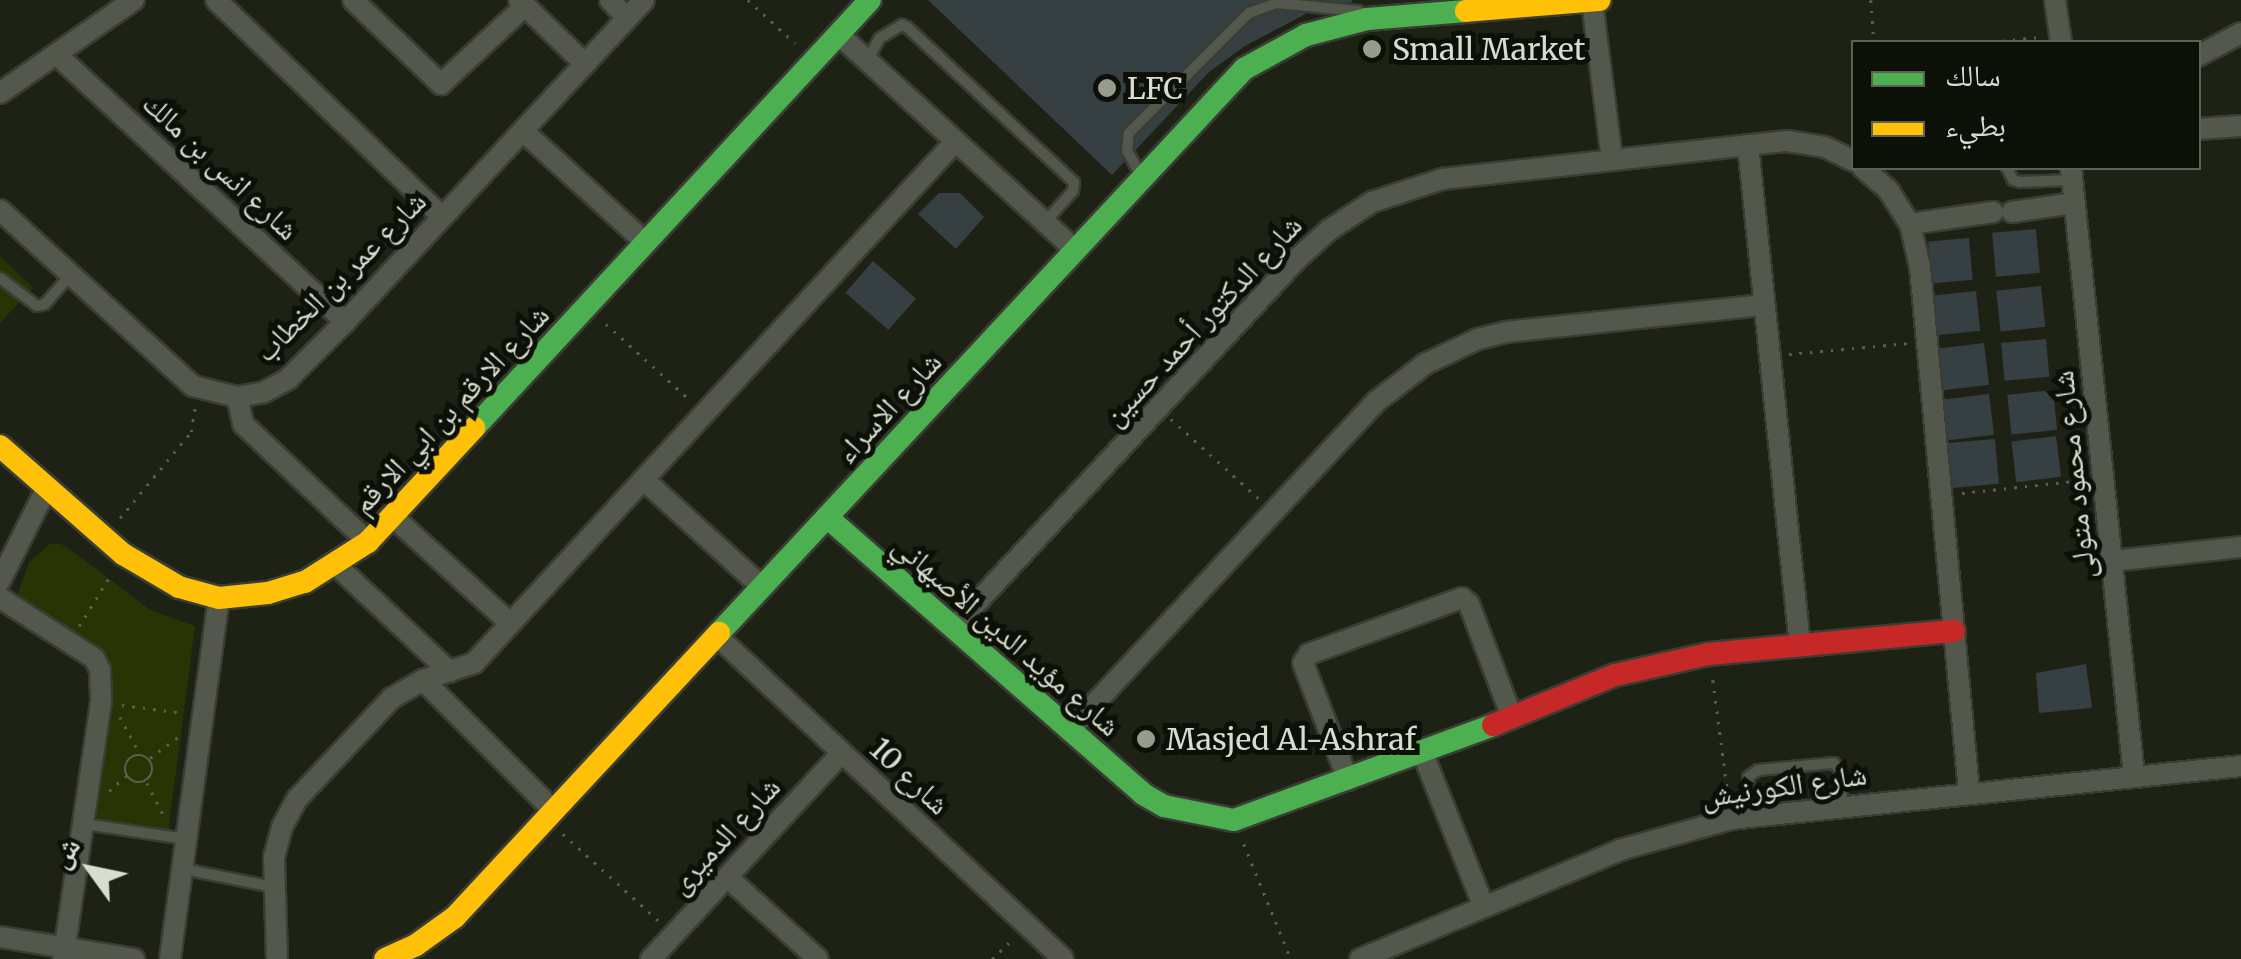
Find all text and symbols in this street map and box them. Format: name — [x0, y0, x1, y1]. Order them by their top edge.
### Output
place label: Small Market — [1392, 31, 1585, 67]
marker: Small Market — [1361, 38, 1383, 60]
legend — [1851, 40, 2201, 170]
text: سالك — [1945, 56, 2001, 94]
place label: LFC — [1127, 70, 1183, 106]
marker: LFC — [1096, 77, 1118, 99]
street label: شارع انس بن مالك — [136, 85, 306, 247]
text: بطيء — [1945, 106, 2006, 144]
street label: شارع عمر بن الخطاب — [247, 183, 433, 369]
street label: شارع الدكتور أحمد حسين — [1095, 207, 1309, 433]
street label: شارع الارقم بن ابي الارقم — [344, 297, 556, 521]
street label: شارع الاسراء — [827, 344, 949, 470]
street label: شارع محمود متولى — [2044, 369, 2102, 581]
street label: شارع مؤيد الدين الأصبهاني — [886, 527, 1128, 743]
place label: Masjed Al-Ashraf — [1166, 721, 1416, 757]
marker: Masjed Al-Ashraf — [1135, 728, 1157, 750]
street label: شارع 10 — [863, 730, 957, 822]
street label: شارع الكورنيش — [1699, 756, 1869, 814]
street label: شارع الدميرى — [661, 769, 787, 901]
north arrow — [40, 819, 140, 919]
text: ش — [42, 830, 88, 875]

